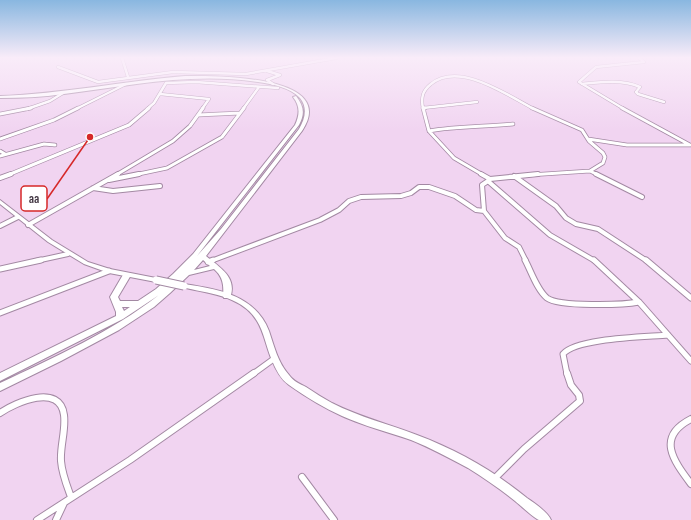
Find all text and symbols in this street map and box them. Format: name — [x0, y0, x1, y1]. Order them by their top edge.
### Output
callout: aa — [21, 186, 47, 211]
text: aa — [29, 191, 39, 207]

